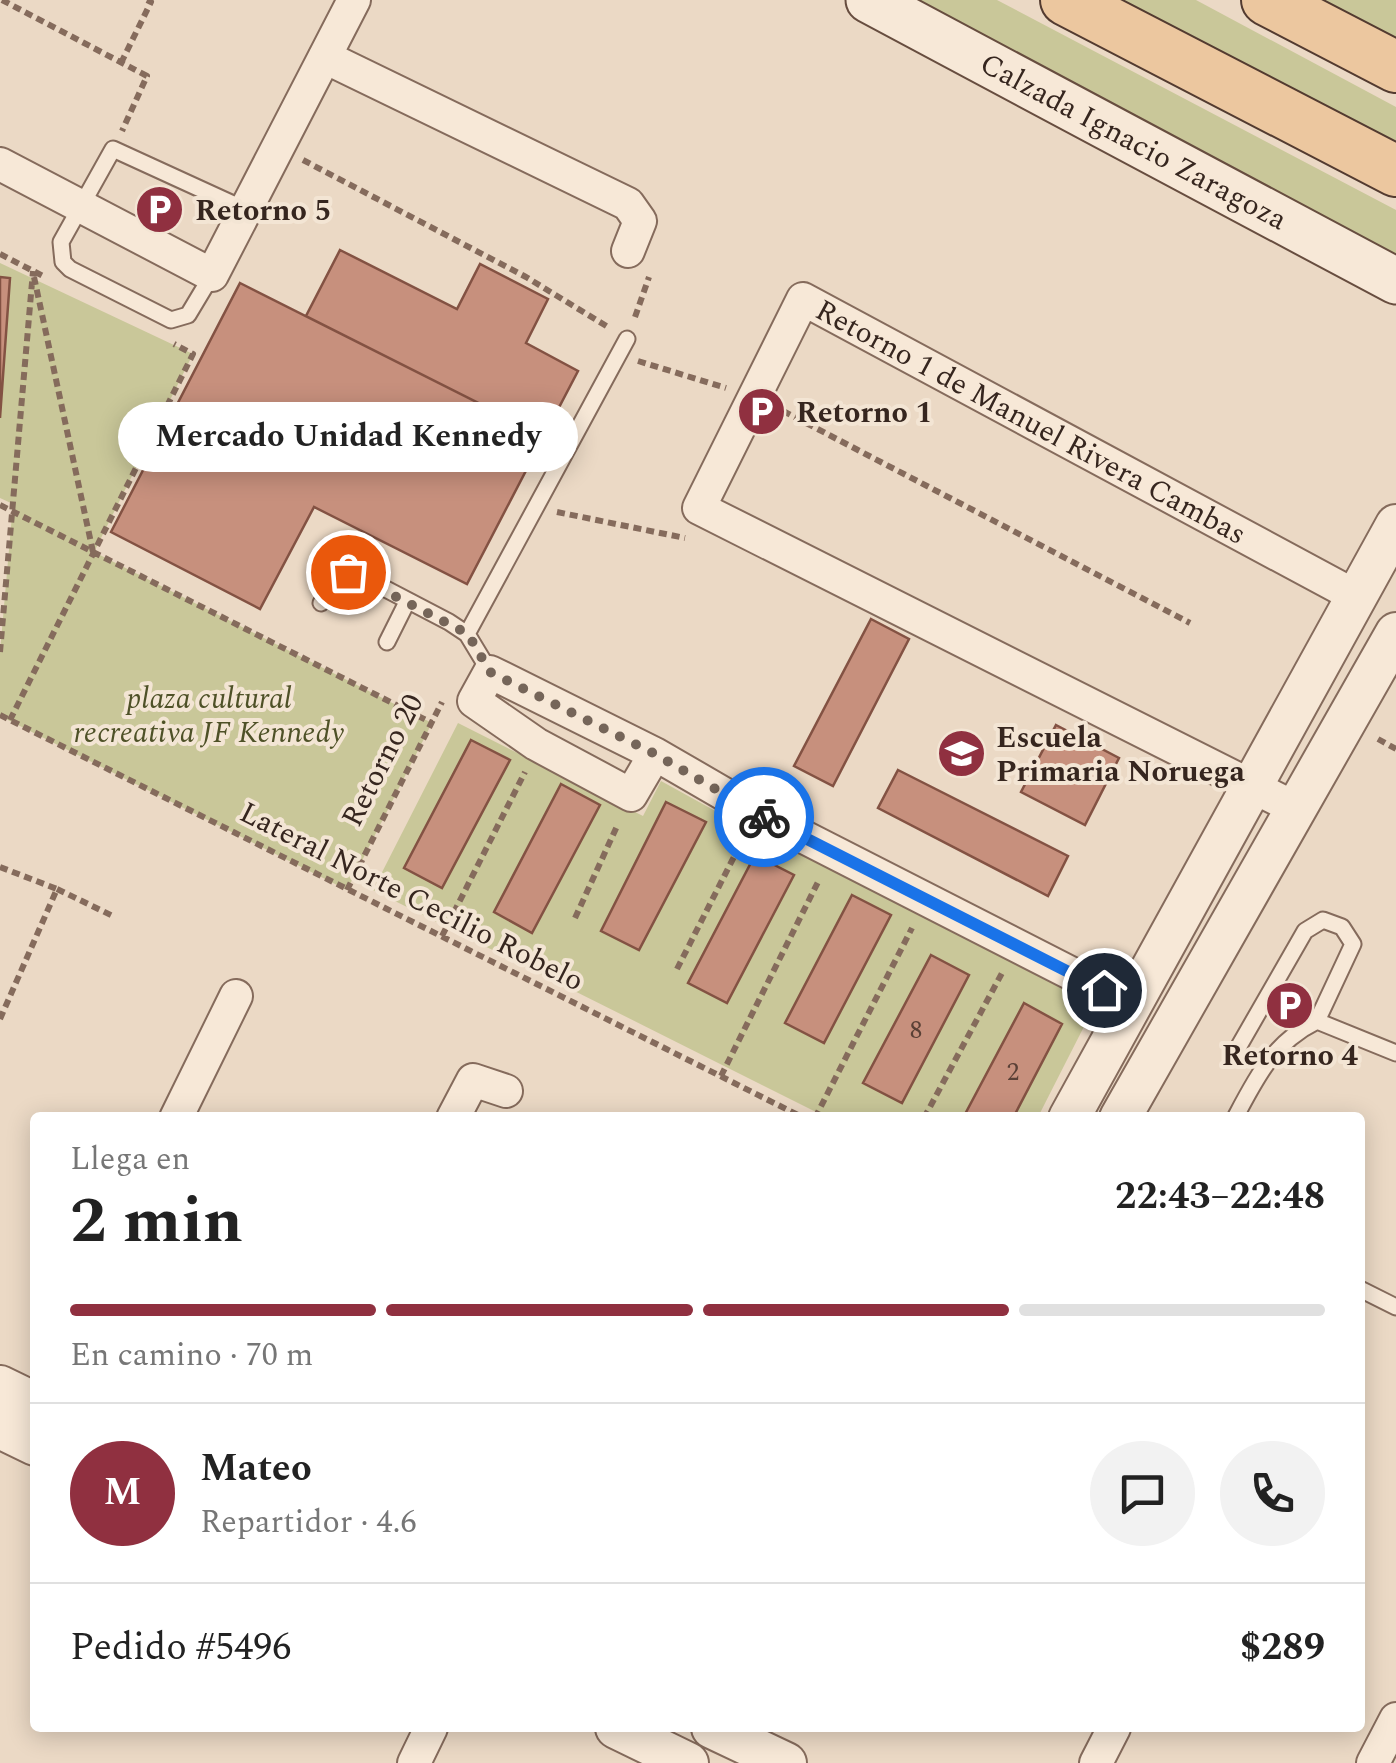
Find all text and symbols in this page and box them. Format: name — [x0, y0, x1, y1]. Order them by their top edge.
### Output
street label: Calzada Ignacio Zaragoza — [971, 41, 1295, 243]
parking icon: Retorno 5 — [134, 184, 186, 236]
place label: Retorno 5 — [195, 188, 331, 234]
street label: Retorno 1 de Manuel Rivera Cambas — [807, 288, 1254, 557]
parking icon: Retorno 1 — [735, 386, 787, 438]
place label: Retorno 1 — [796, 390, 932, 436]
callout: Mercado Unidad Kennedy — [118, 402, 578, 472]
text: Mercado Unidad Kennedy — [155, 412, 541, 461]
pin — [306, 530, 391, 615]
icon: bag — [321, 545, 376, 600]
park label: plaza cultural recreativa JF Kennedy — [74, 676, 345, 756]
street label: Retorno 20 — [330, 686, 436, 835]
place label: Escuela Primaria Noruega — [996, 715, 1245, 795]
school or university icon: Escuela Primaria Noruega — [935, 728, 987, 780]
courier — [714, 767, 814, 867]
street label: Lateral Norte Cecilio Robelo — [231, 790, 592, 1004]
icon: bike — [737, 790, 792, 845]
pin — [1062, 948, 1147, 1033]
icon: home — [1077, 963, 1132, 1018]
parking icon: Retorno 4 — [1264, 980, 1316, 1032]
house number: 8 — [910, 1012, 922, 1050]
place label: Retorno 4 — [1222, 1033, 1358, 1079]
house number: 2 — [1007, 1054, 1019, 1092]
text: Llega en — [70, 1135, 190, 1184]
text: 22:43–22:48 — [1115, 1168, 1325, 1226]
text: 2 min — [70, 1172, 243, 1271]
text: En camino · 70 m — [70, 1331, 313, 1380]
text: Mateo — [200, 1440, 312, 1498]
button: chat — [1090, 1441, 1195, 1546]
button: phone — [1220, 1441, 1325, 1546]
text: M — [104, 1464, 141, 1522]
text: Repartidor · 4.6 — [200, 1498, 417, 1547]
text: Pedido #5496 — [70, 1619, 291, 1677]
text: $289 — [1240, 1619, 1325, 1677]

